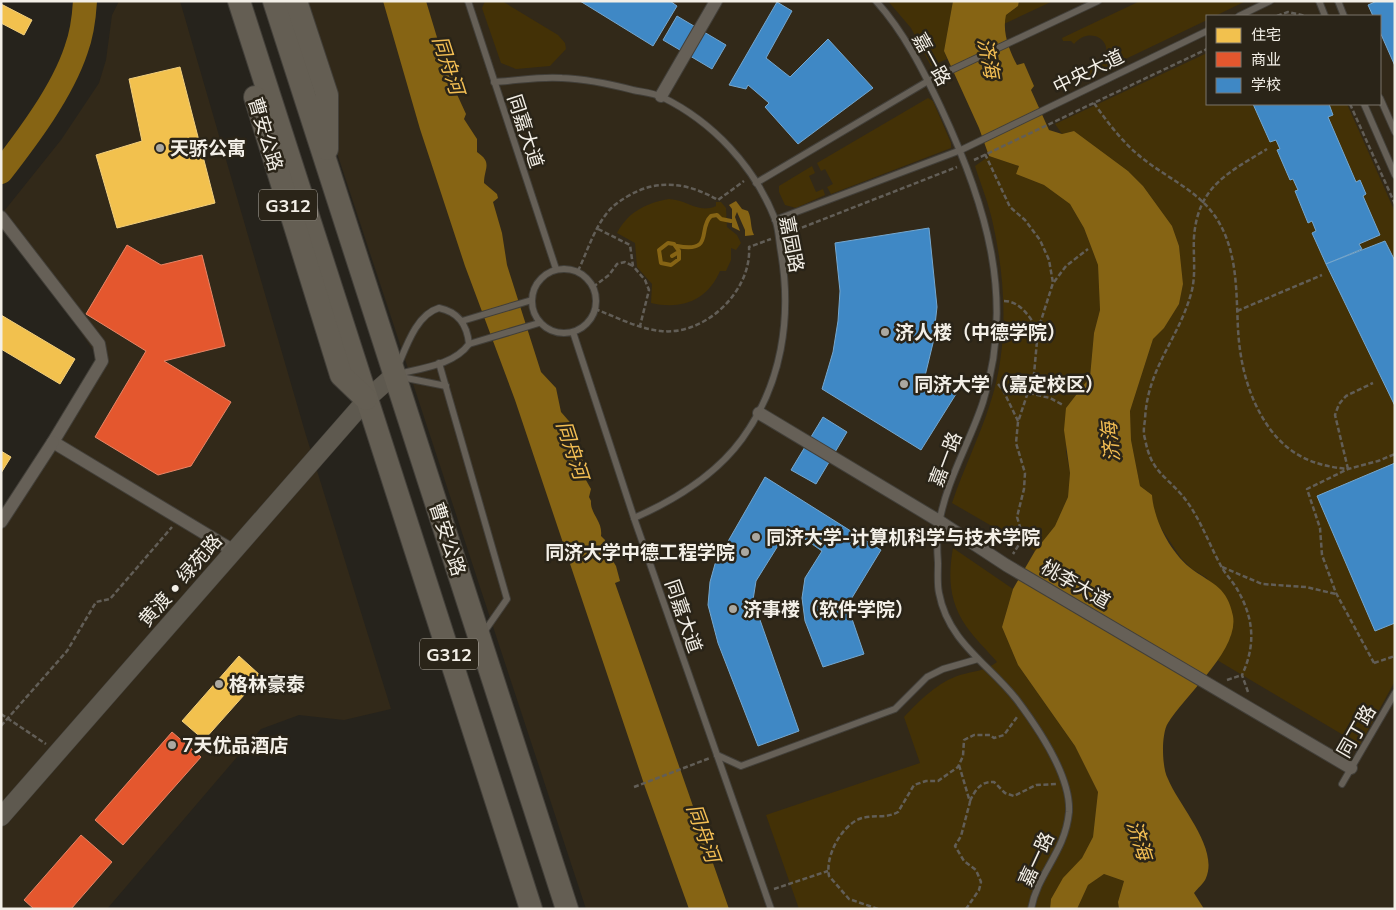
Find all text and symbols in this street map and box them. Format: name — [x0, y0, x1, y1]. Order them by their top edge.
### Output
legend — [1206, 15, 1381, 105]
text: 住宅 — [1251, 25, 1281, 44]
street label: 嘉一路 — [908, 28, 956, 90]
water label: 同舟河 — [428, 33, 471, 101]
water label: 济海 — [973, 36, 1006, 83]
street label: 中央大道 — [1049, 44, 1127, 98]
text: 商业 — [1251, 50, 1281, 69]
text: 学校 — [1251, 75, 1281, 94]
street label: 同嘉大道 — [503, 91, 549, 171]
street label: 曹安公路 — [243, 94, 289, 174]
place label: 天骄公寓 — [170, 136, 246, 160]
marker: 天骄公寓 — [154, 142, 166, 154]
road number: G312 — [259, 190, 317, 220]
street label: 嘉园路 — [775, 214, 809, 274]
place label: 济人楼（中德学院） — [895, 320, 1066, 344]
marker: 济人楼（中德学院） — [879, 326, 891, 338]
place label: 同济大学（嘉定校区） — [914, 372, 1104, 396]
marker: 同济大学（嘉定校区） — [898, 378, 910, 390]
water label: 同舟河 — [552, 418, 595, 486]
water label: 济海 — [1095, 418, 1125, 463]
street label: 嘉一路 — [924, 428, 966, 490]
street label: 曹安公路 — [425, 499, 471, 579]
place label: 同济大学-计算机科学与技术学院 — [766, 525, 1040, 549]
street label: 黄渡 • 绿苑路 — [133, 529, 227, 631]
marker: 同济大学-计算机科学与技术学院 — [750, 531, 762, 543]
place label: 同济大学中德工程学院 — [545, 540, 735, 564]
marker: 同济大学中德工程学院 — [739, 546, 751, 558]
street label: 桃李大道 — [1037, 555, 1115, 613]
street label: 同嘉大道 — [660, 576, 708, 656]
place label: 济事楼（软件学院） — [743, 597, 914, 621]
marker: 济事楼（软件学院） — [727, 603, 739, 615]
road number: G312 — [420, 639, 478, 670]
place label: 格林豪泰 — [229, 672, 305, 696]
marker: 格林豪泰 — [213, 678, 225, 690]
street label: 同丁路 — [1331, 700, 1381, 762]
place label: 7天优品酒店 — [182, 733, 288, 757]
marker: 7天优品酒店 — [166, 739, 178, 751]
water label: 同舟河 — [682, 801, 727, 869]
water label: 济海 — [1122, 817, 1159, 866]
street label: 嘉一路 — [1013, 828, 1059, 890]

